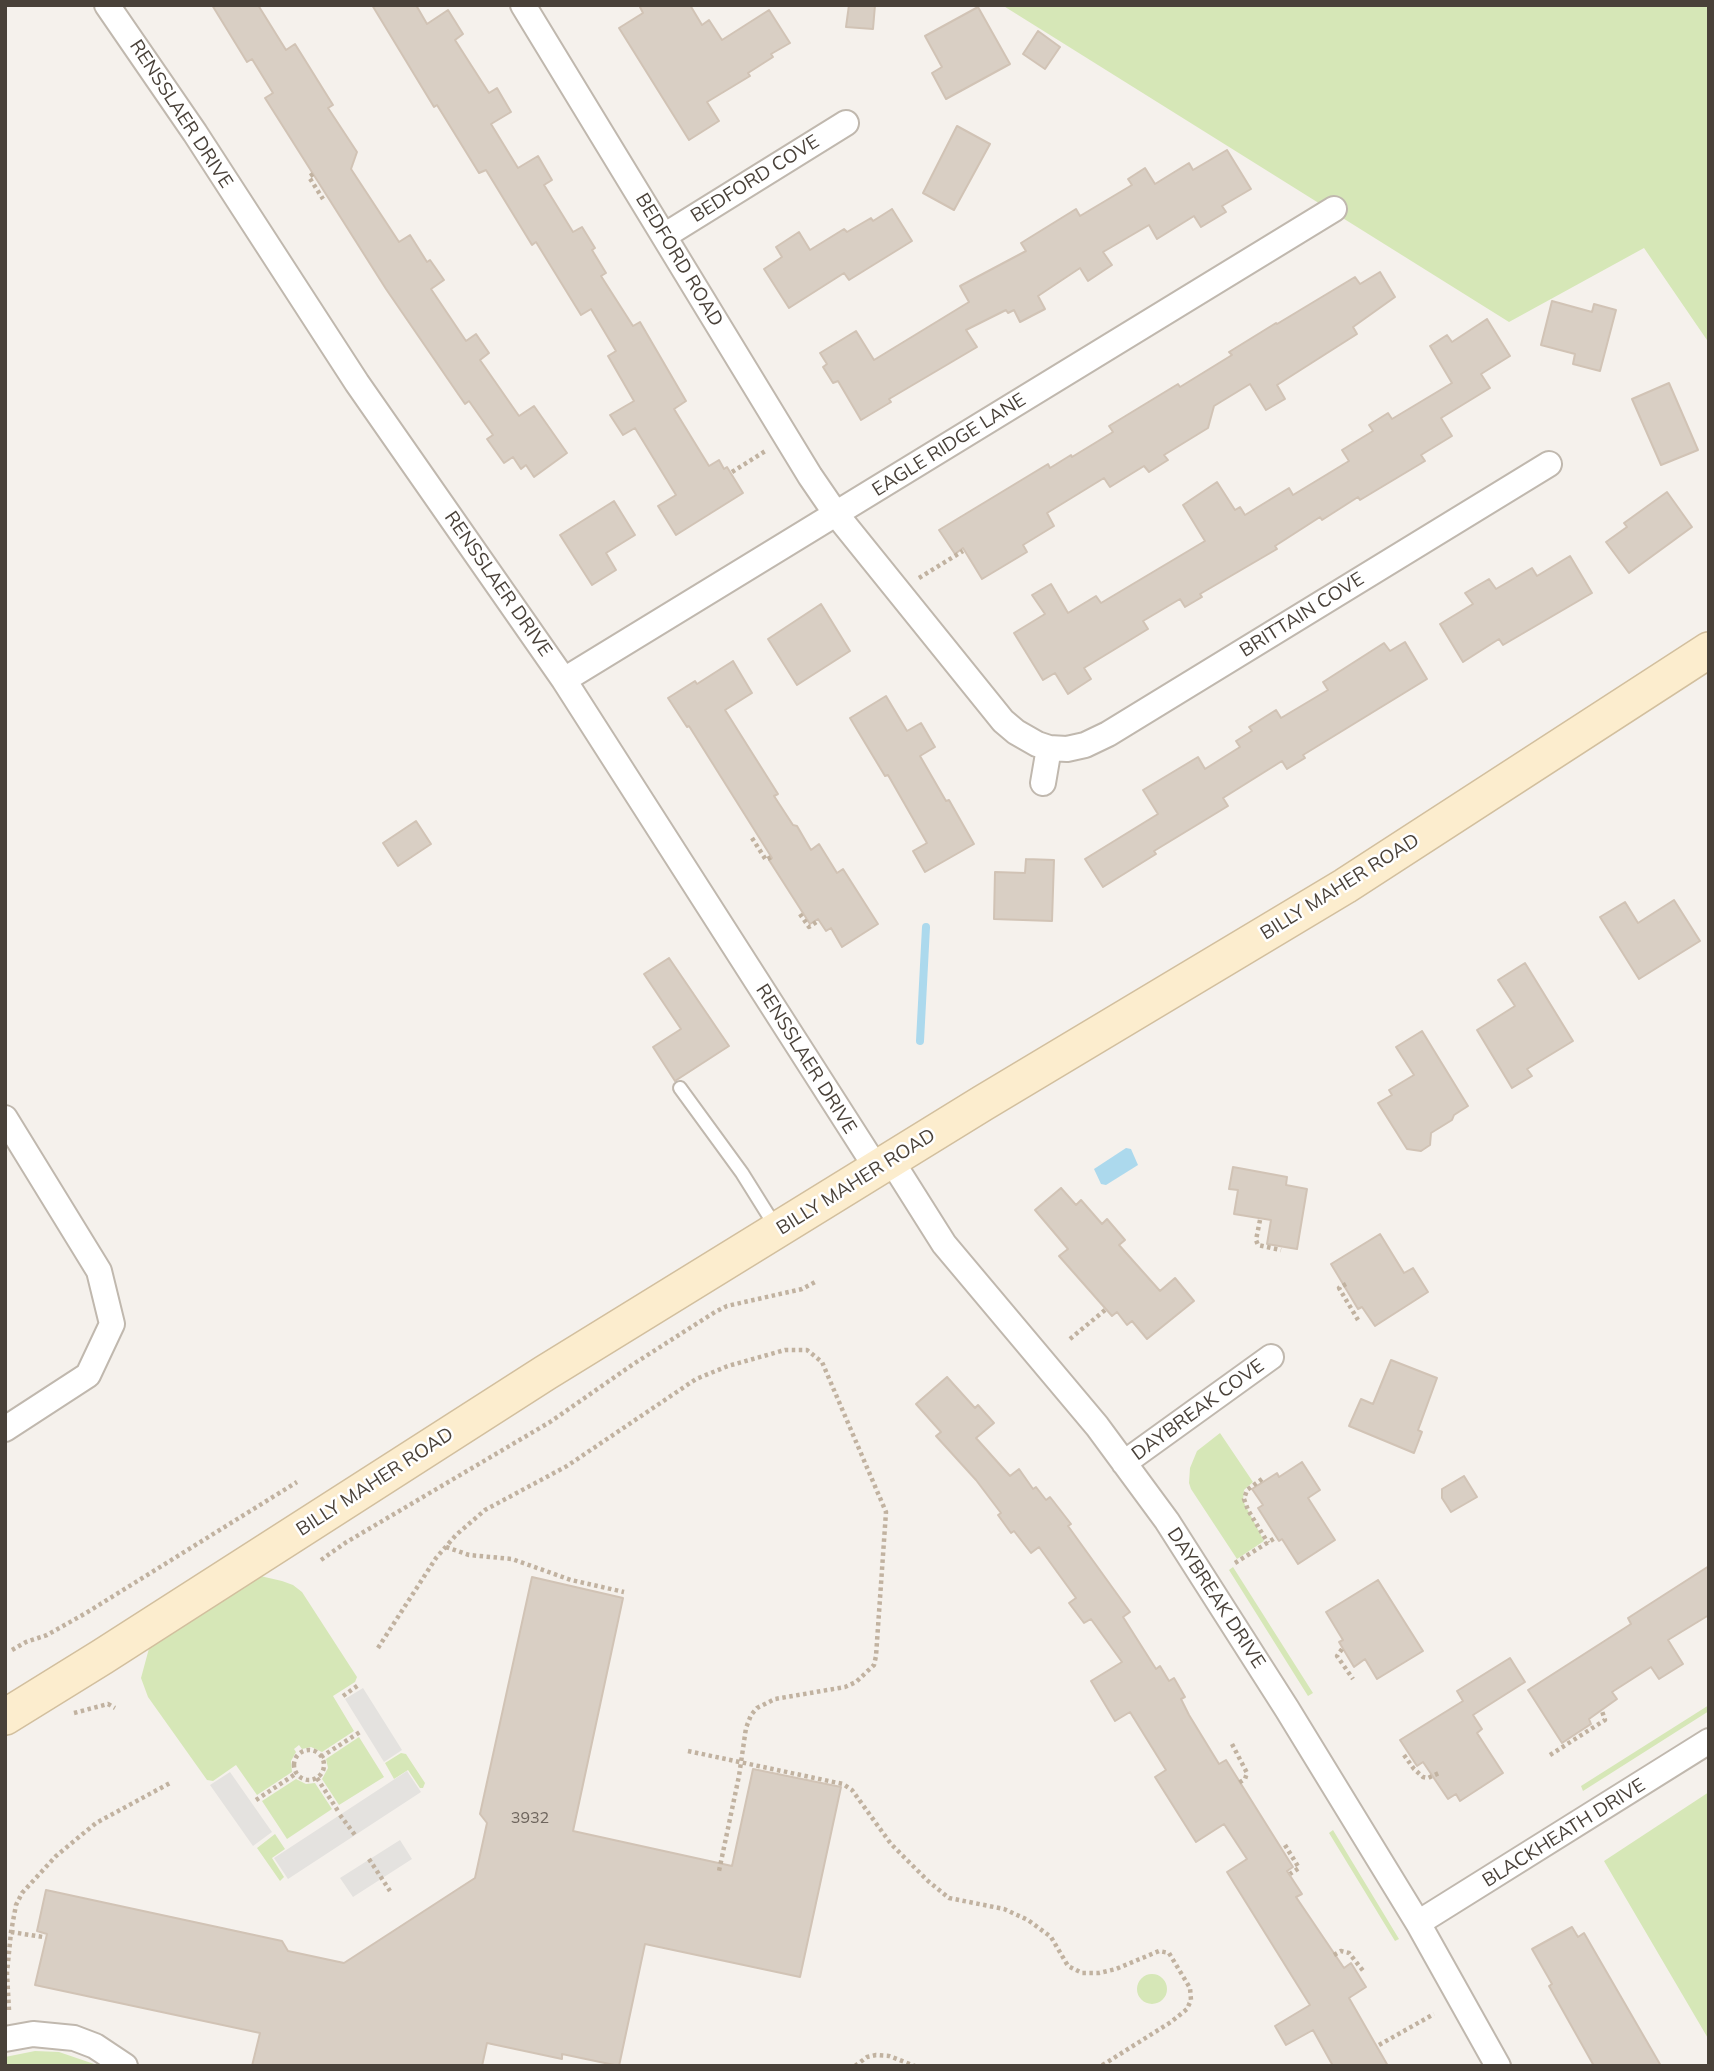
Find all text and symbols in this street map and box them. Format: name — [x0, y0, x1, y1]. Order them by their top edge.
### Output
street label: RENSSLAER DRIVE — [125, 36, 237, 192]
street label: BEDFORD COVE — [687, 130, 823, 228]
street label: BEDFORD ROAD — [630, 189, 728, 331]
street label: EAGLE RIDGE LANE — [868, 389, 1030, 501]
street label: RENSSLAER DRIVE — [439, 507, 557, 661]
street label: BRITTAIN COVE — [1236, 568, 1368, 662]
street label: BILLY MAHER ROAD — [1257, 829, 1423, 945]
street label: RENSSLAER DRIVE — [751, 980, 861, 1138]
street label: BILLY MAHER ROAD — [773, 1124, 939, 1240]
street label: DAYBREAK COVE — [1127, 1354, 1269, 1466]
street label: BILLY MAHER ROAD — [292, 1423, 458, 1541]
street label: DAYBREAK DRIVE — [1162, 1523, 1270, 1673]
street label: BLACKHEATH DRIVE — [1479, 1774, 1649, 1892]
house number: 3932 — [511, 1808, 549, 1828]

